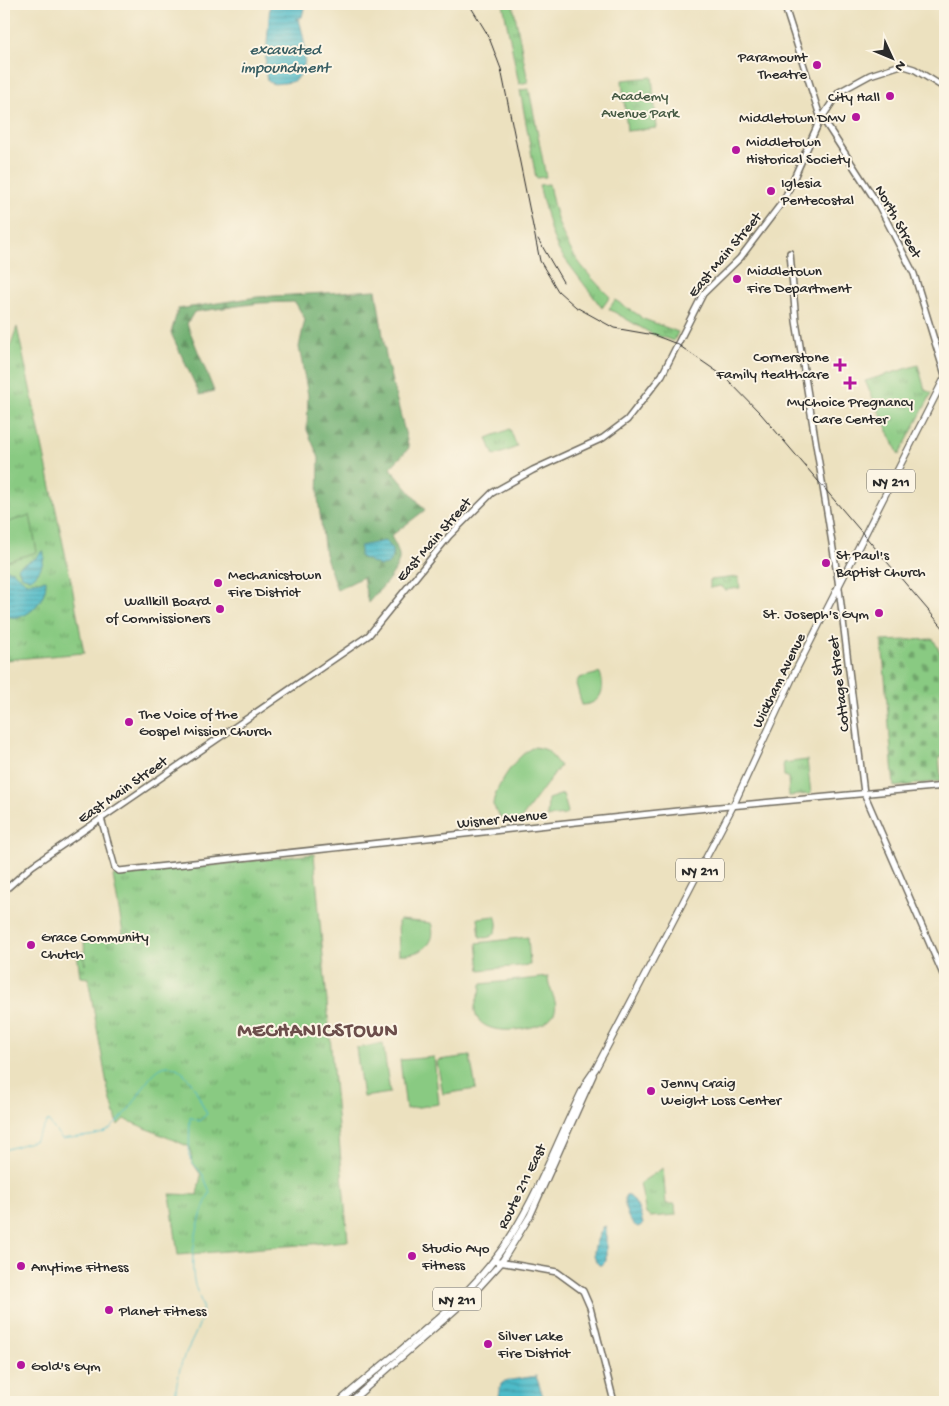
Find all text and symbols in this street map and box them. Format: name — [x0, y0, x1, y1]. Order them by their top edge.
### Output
north arrow — [866, 32, 916, 82]
water label: excavated impoundment — [240, 42, 332, 79]
place label: Paramount Theatre — [737, 49, 809, 84]
text: N — [890, 56, 909, 74]
marker: Paramount Theatre — [811, 59, 823, 71]
park label: Academy Avenue Park — [601, 88, 680, 123]
place label: City Hall — [828, 89, 880, 107]
marker: City Hall — [884, 90, 896, 102]
place label: Middletown DMV — [739, 110, 846, 128]
marker: Middletown DMV — [850, 111, 862, 123]
place label: Middletown Historical Society — [746, 134, 851, 169]
marker: Middletown Historical Society — [730, 144, 742, 156]
place label: Iglesia Pentecostal — [780, 175, 854, 210]
street label: North Street — [870, 182, 926, 263]
marker: Iglesia Pentecostal — [765, 185, 777, 197]
street label: East Main Street — [685, 208, 768, 301]
place label: Middletown Fire Department — [746, 263, 853, 298]
marker: Middletown Fire Department — [731, 273, 743, 285]
place label: Cornerstone Family Healthcare — [715, 349, 829, 384]
marker: Cornerstone Family Healthcare — [833, 358, 847, 372]
marker: MyChoice Pregnancy Care Center — [843, 376, 857, 390]
place label: MyChoice Pregnancy Care Center — [787, 394, 914, 429]
road number: NY 211 — [867, 470, 915, 492]
street label: East Main Street — [393, 493, 477, 586]
place label: St Paul's Baptist Church — [835, 547, 926, 582]
marker: St Paul's Baptist Church — [820, 557, 832, 569]
place label: Mechanicstown Fire District — [227, 567, 321, 602]
marker: Mechanicstown Fire District — [212, 577, 224, 589]
place label: Wallkill Board of Commissioners — [106, 593, 211, 628]
marker: Wallkill Board of Commissioners — [214, 603, 226, 615]
place label: St. Joseph's Gym — [763, 606, 869, 624]
marker: St. Joseph's Gym — [873, 607, 885, 619]
street label: Wickham Avenue — [749, 630, 811, 731]
street label: Cottage Street — [825, 633, 855, 733]
place label: The Voice of the Gospel Mission Church — [138, 706, 272, 741]
marker: The Voice of the Gospel Mission Church — [123, 716, 135, 728]
street label: East Main Street — [75, 752, 173, 828]
street label: Wisner Avenue — [456, 806, 548, 834]
road number: NY 211 — [676, 858, 724, 882]
place label: Grace Community Chutch — [41, 929, 149, 964]
marker: Grace Community Chutch — [25, 939, 37, 951]
district label: MECHANICSTOWN — [237, 1021, 399, 1044]
place label: Jenny Craig Weight Loss Center — [661, 1075, 783, 1110]
marker: Jenny Craig Weight Loss Center — [645, 1085, 657, 1097]
street label: Route 211 East — [494, 1140, 552, 1232]
place label: Studio Ayo Fitness — [421, 1240, 490, 1275]
marker: Studio Ayo Fitness — [406, 1250, 418, 1262]
place label: Anytime Fitness — [31, 1259, 129, 1277]
marker: Anytime Fitness — [15, 1260, 27, 1272]
road number: NY 211 — [433, 1288, 481, 1310]
place label: Planet Fitness — [118, 1303, 207, 1321]
marker: Planet Fitness — [103, 1304, 115, 1316]
place label: Silver Lake Fire District — [497, 1328, 572, 1363]
marker: Silver Lake Fire District — [482, 1338, 494, 1350]
place label: Gold's Gym — [31, 1358, 101, 1376]
marker: Gold's Gym — [15, 1359, 27, 1371]

